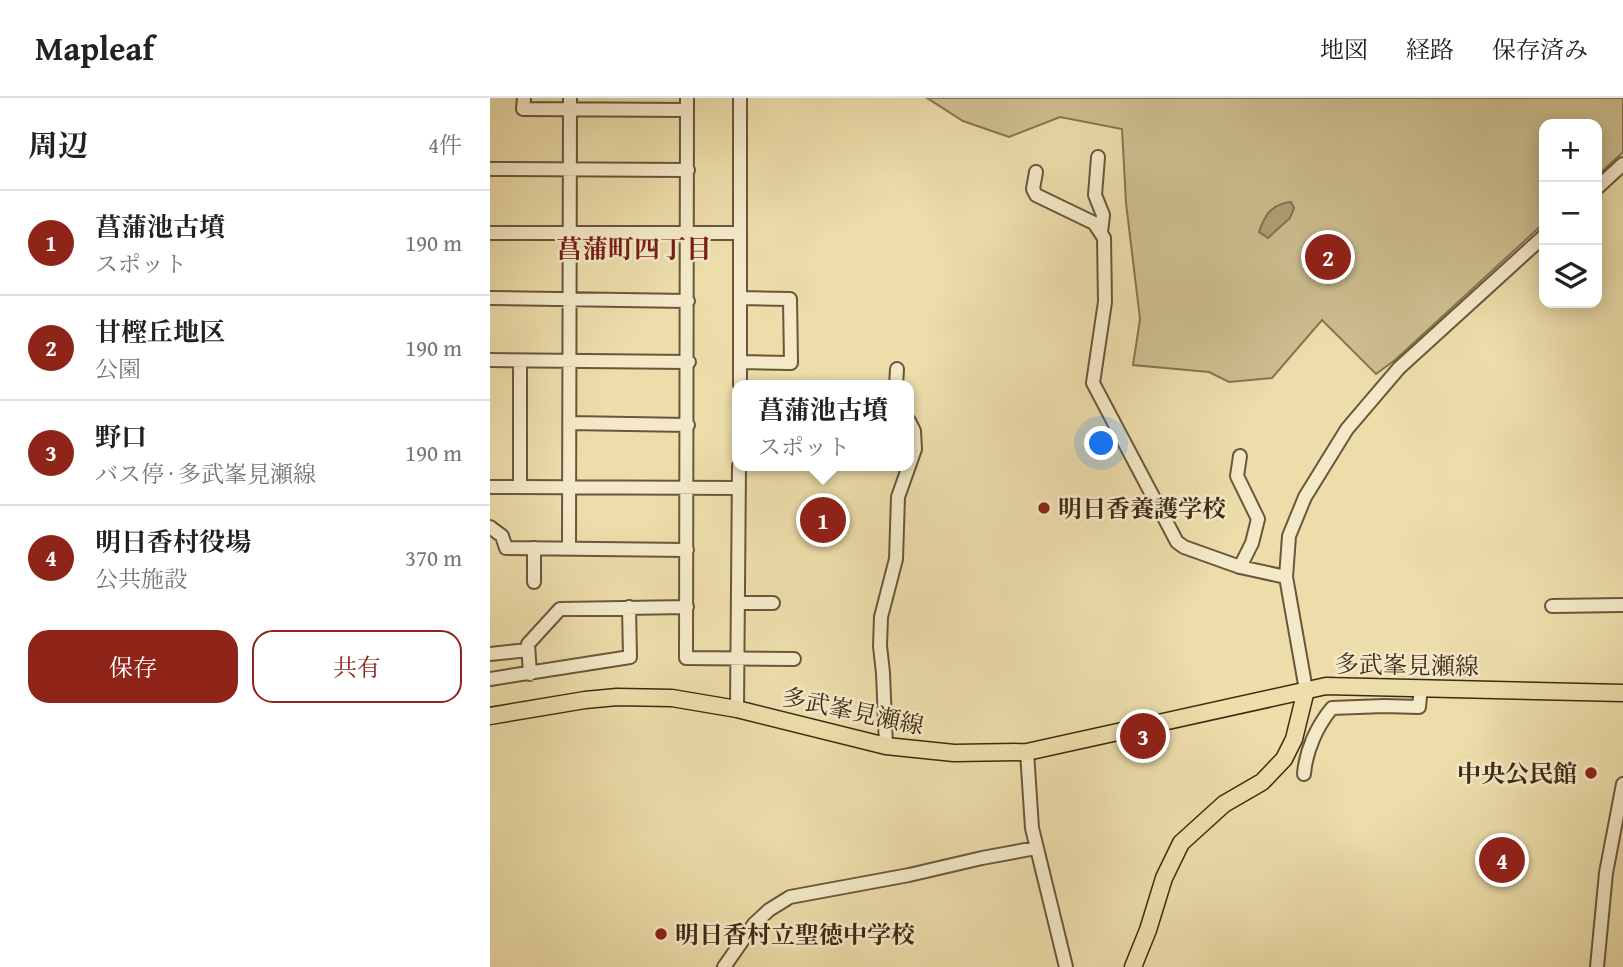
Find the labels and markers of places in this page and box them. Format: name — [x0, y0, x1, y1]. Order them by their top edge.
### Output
pin: 2 — [1305, 231, 1351, 283]
place label: 明日香養護学校 — [1058, 491, 1226, 526]
pin: 1 — [800, 494, 846, 546]
marker: 明日香養護学校 — [1036, 500, 1052, 516]
pin: 3 — [1120, 710, 1166, 762]
place label: 中央公民館 — [1457, 756, 1577, 791]
marker: 中央公民館 — [1583, 765, 1599, 781]
pin: 4 — [1479, 834, 1525, 886]
place label: 明日香村立聖徳中学校 — [675, 917, 915, 952]
marker: 明日香村立聖徳中学校 — [653, 926, 669, 942]

